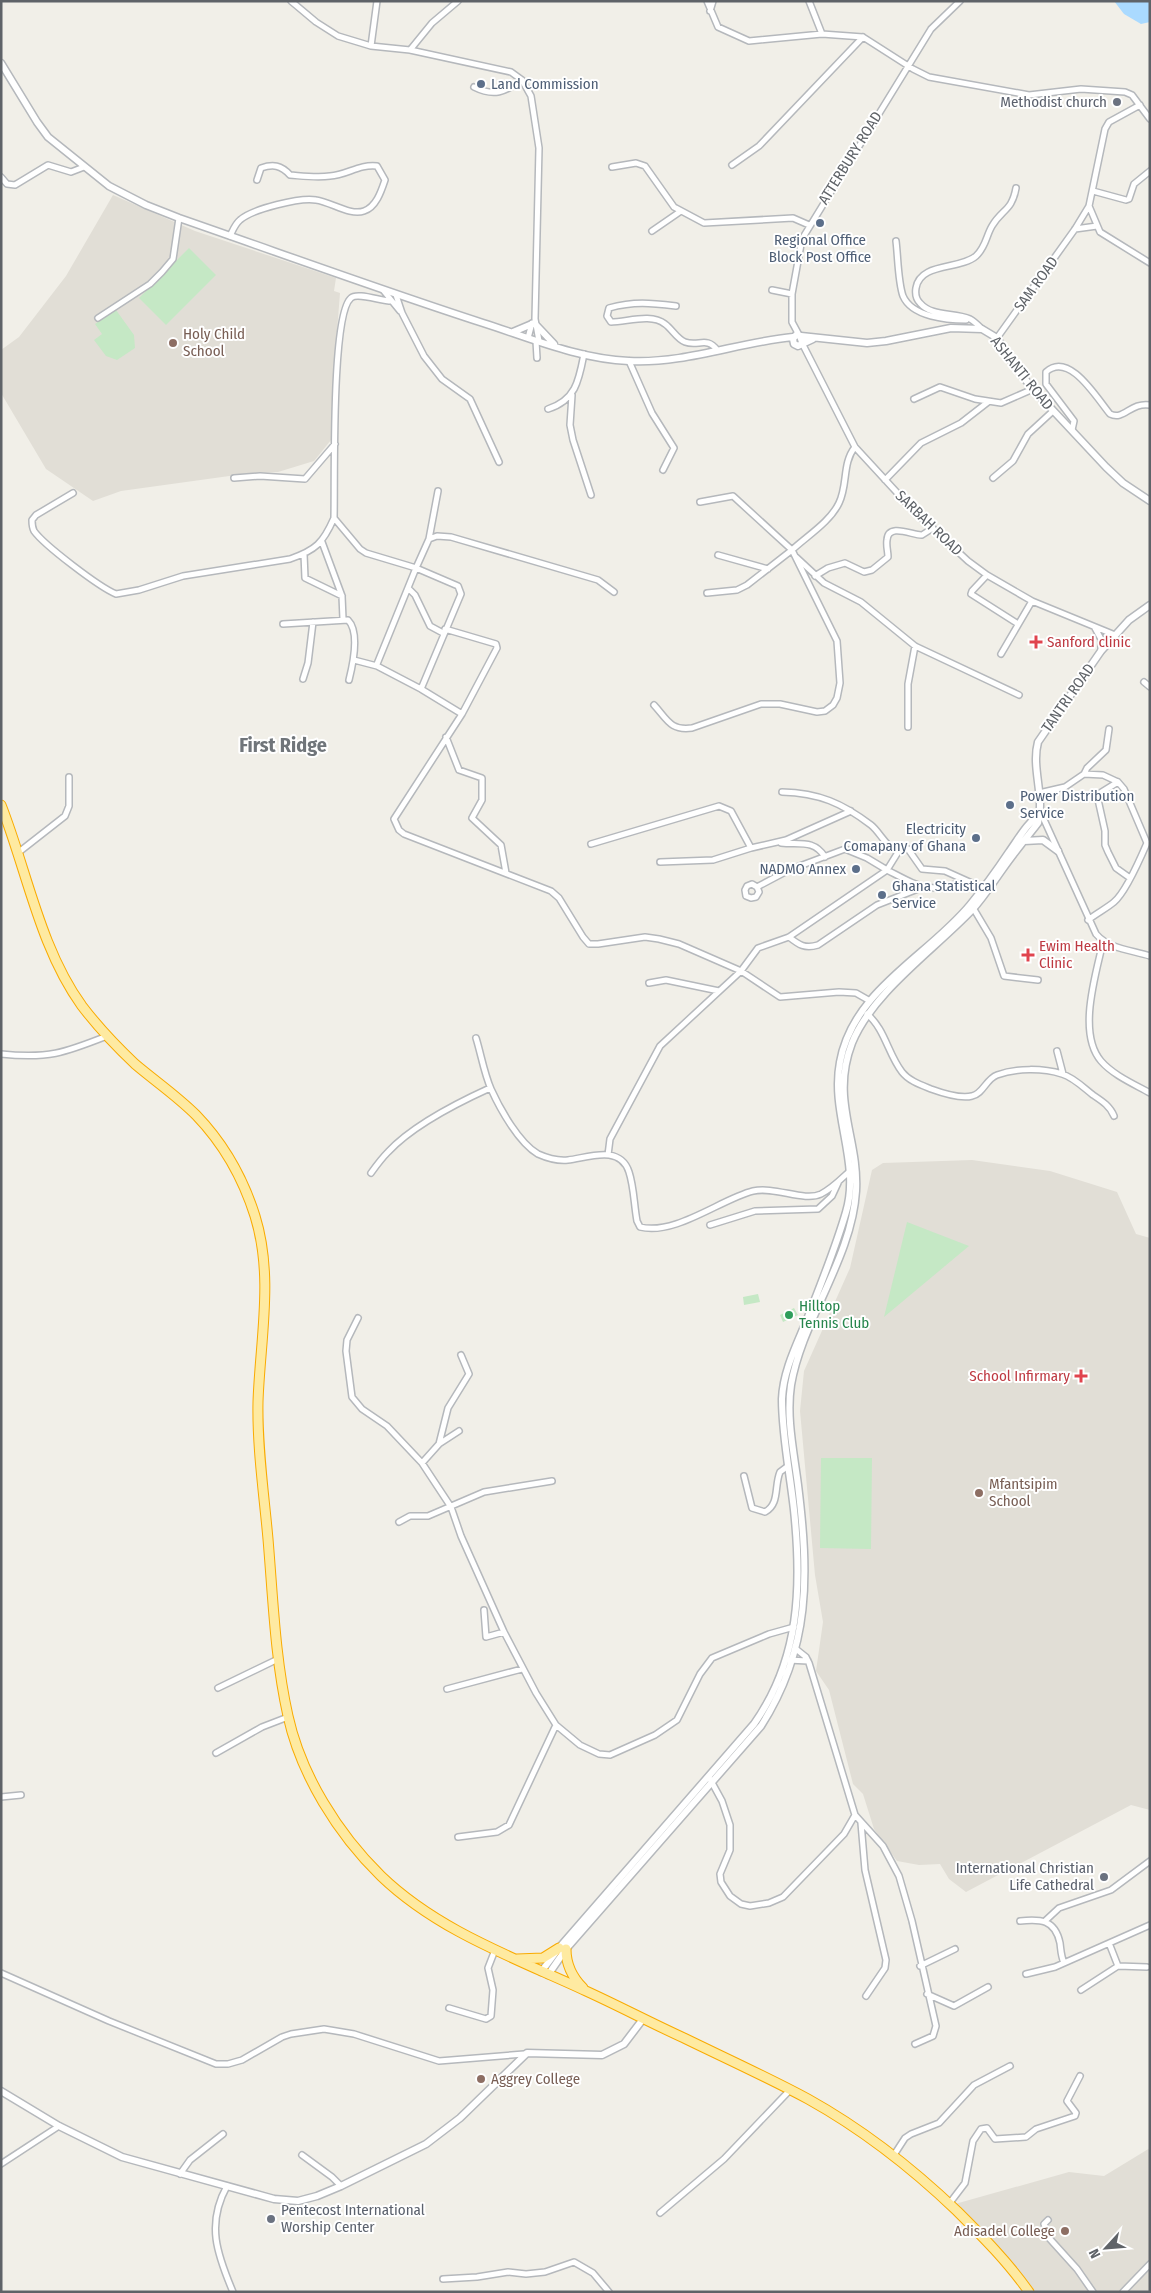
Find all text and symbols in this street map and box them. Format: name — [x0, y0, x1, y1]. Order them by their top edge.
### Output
place label: Land Commission — [491, 75, 599, 93]
marker: Land Commission — [475, 78, 487, 90]
place label: Methodist church — [1000, 93, 1107, 111]
marker: Methodist church — [1111, 96, 1123, 108]
street label: ATTERBURY ROAD — [814, 108, 886, 208]
marker: Regional Office Block Post Office — [814, 217, 826, 229]
place label: Regional Office Block Post Office — [769, 231, 871, 266]
street label: SAM ROAD — [1010, 253, 1062, 315]
place label: Holy Child School — [183, 325, 245, 360]
street label: ASHANTI ROAD — [987, 332, 1057, 414]
marker: Holy Child School — [167, 337, 179, 349]
street label: SARBAH ROAD — [892, 487, 966, 559]
place label: Sanford clinic — [1047, 633, 1131, 651]
marker: Sanford clinic — [1029, 635, 1043, 649]
street label: TANTRI ROAD — [1038, 660, 1098, 736]
district label: First Ridge — [239, 733, 327, 757]
place label: Power Distribution Service — [1020, 787, 1134, 822]
marker: Power Distribution Service — [1004, 799, 1016, 811]
place label: Electricity Comapany of Ghana — [844, 820, 966, 855]
marker: Electricity Comapany of Ghana — [970, 832, 982, 844]
place label: NADMO Annex — [759, 860, 846, 878]
marker: NADMO Annex — [850, 863, 862, 875]
place label: Ghana Statistical Service — [892, 877, 995, 912]
marker: Ghana Statistical Service — [876, 889, 888, 901]
place label: Ewim Health Clinic — [1039, 937, 1115, 972]
marker: Ewim Health Clinic — [1021, 948, 1035, 962]
place label: Hilltop Tennis Club — [799, 1297, 869, 1332]
marker: Hilltop Tennis Club — [783, 1309, 795, 1321]
place label: School Infirmary — [969, 1367, 1070, 1385]
marker: School Infirmary — [1074, 1369, 1088, 1383]
place label: Mfantsipim School — [989, 1475, 1058, 1510]
marker: Mfantsipim School — [973, 1487, 985, 1499]
place label: International Christian Life Cathedral — [956, 1859, 1094, 1894]
marker: International Christian Life Cathedral — [1098, 1871, 1110, 1883]
place label: Aggrey College — [491, 2070, 580, 2088]
marker: Aggrey College — [475, 2073, 487, 2085]
place label: Pentecost International Worship Center — [281, 2201, 425, 2236]
marker: Pentecost International Worship Center — [265, 2213, 277, 2225]
place label: Adisadel College — [954, 2222, 1055, 2240]
north arrow — [1081, 2223, 1131, 2273]
marker: Adisadel College — [1059, 2225, 1071, 2237]
text: N — [1085, 2246, 1104, 2261]

